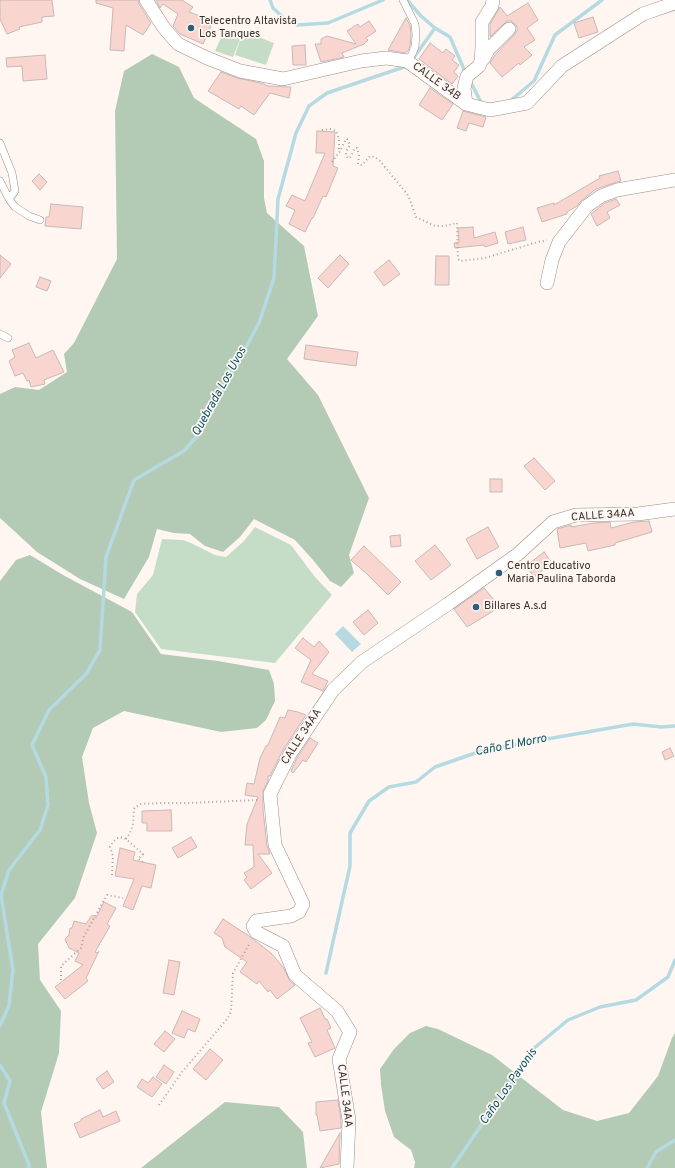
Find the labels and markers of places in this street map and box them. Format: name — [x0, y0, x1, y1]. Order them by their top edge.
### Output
place label: Telecentro Altavista Los Tanques — [199, 15, 297, 41]
marker: Telecentro Altavista Los Tanques — [186, 23, 196, 33]
place label: Centro Educativo Maria Paulina Taborda — [507, 560, 616, 586]
marker: Centro Educativo Maria Paulina Taborda — [494, 568, 504, 578]
place label: Billares A.s.d — [484, 600, 547, 614]
marker: Billares A.s.d — [471, 602, 481, 612]

